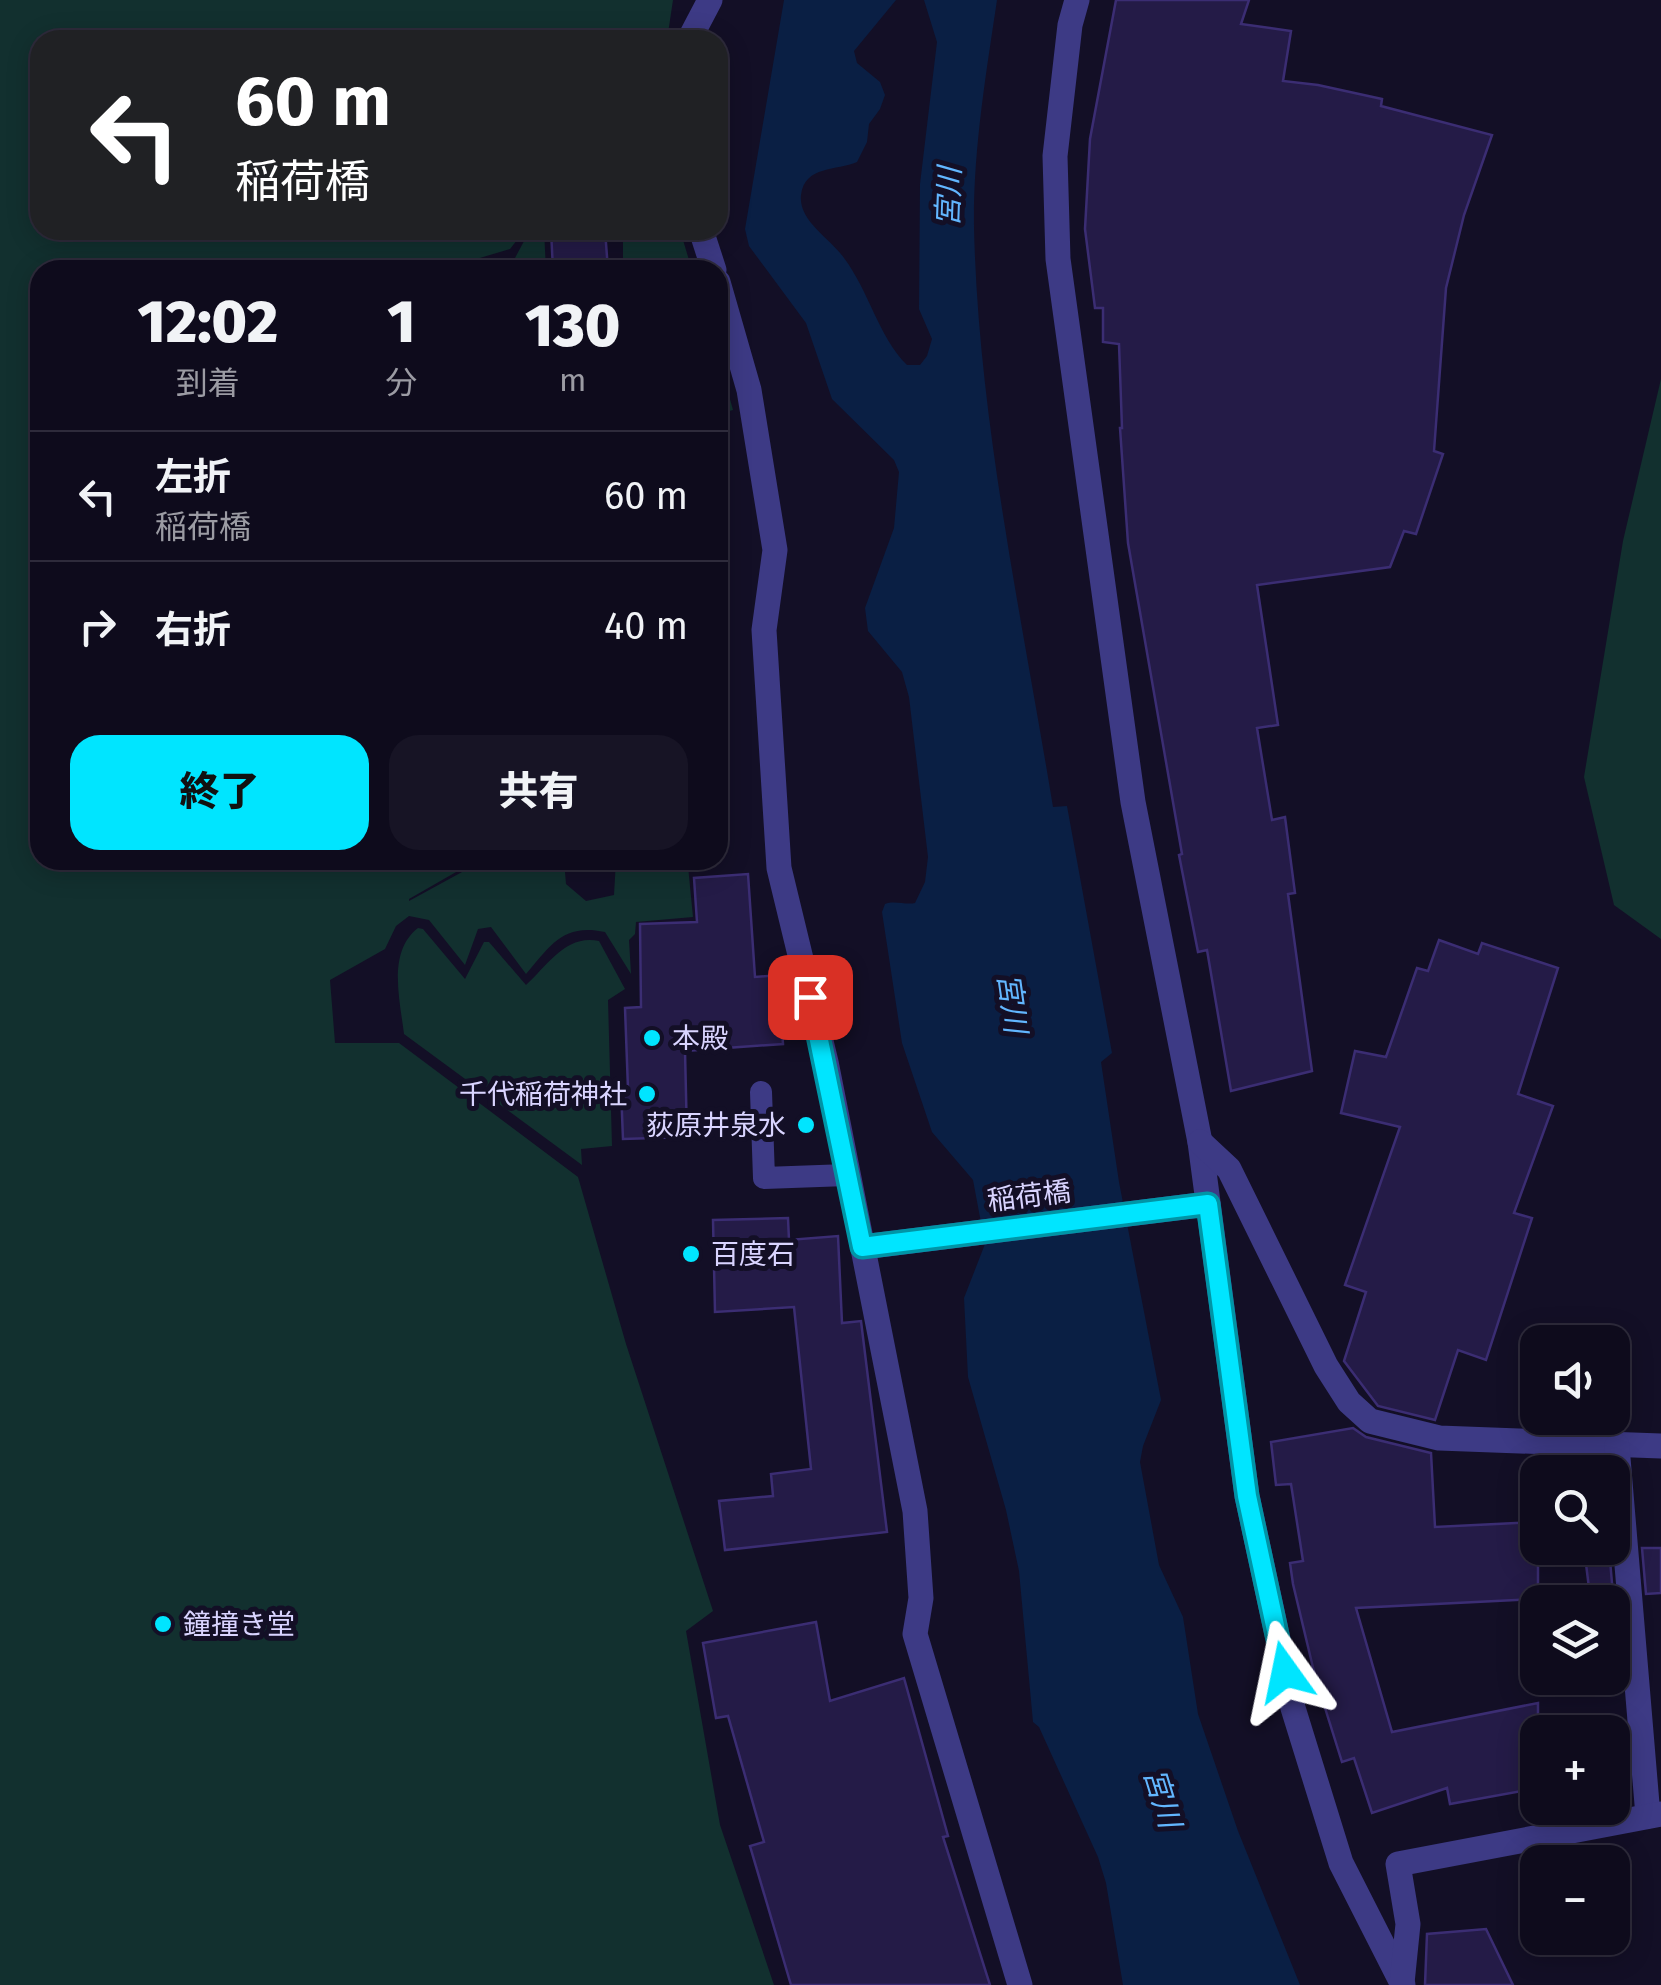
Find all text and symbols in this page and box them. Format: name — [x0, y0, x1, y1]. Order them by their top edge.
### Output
text: 60 m — [235, 60, 391, 144]
icon: left — [70, 70, 200, 200]
text: 稲荷橋 — [235, 155, 370, 209]
water label: 宮川 — [930, 163, 968, 228]
text: 12:02 — [137, 286, 278, 358]
text: 1 — [387, 286, 416, 358]
text: 130 — [525, 290, 621, 362]
text: m — [559, 361, 586, 399]
text: 到着 — [176, 364, 240, 402]
text: 分 — [385, 364, 417, 402]
text: 左折 — [155, 454, 231, 500]
icon: left — [70, 469, 125, 524]
text: 60 m — [604, 473, 688, 519]
text: 稲荷橋 — [155, 508, 251, 546]
icon: right — [70, 599, 125, 654]
text: 40 m — [604, 603, 688, 649]
text: 右折 — [155, 607, 231, 653]
button: 終了 — [70, 735, 369, 850]
button: 共有 — [389, 735, 688, 850]
pin — [768, 955, 853, 1040]
icon: arrive — [783, 970, 838, 1025]
water label: 宮川 — [990, 971, 1034, 1038]
place label: 本殿 — [672, 1022, 728, 1055]
marker: 本殿 — [641, 1027, 663, 1049]
place label: 千代稲荷神社 — [459, 1078, 627, 1111]
marker: 千代稲荷神社 — [636, 1083, 658, 1105]
place label: 荻原井泉水 — [646, 1109, 786, 1142]
marker: 荻原井泉水 — [795, 1114, 817, 1136]
street label: 稲荷橋 — [985, 1175, 1073, 1217]
place label: 百度石 — [711, 1238, 795, 1271]
marker: 百度石 — [680, 1243, 702, 1265]
map controls — [1520, 1325, 1630, 1955]
button: sound — [1520, 1325, 1630, 1435]
button: search — [1520, 1455, 1630, 1565]
button: layers — [1520, 1585, 1630, 1695]
place label: 鐘撞き堂 — [183, 1608, 295, 1641]
marker: 鐘撞き堂 — [152, 1613, 174, 1635]
position arrow — [1233, 1620, 1337, 1724]
button: + — [1520, 1715, 1630, 1825]
water label: 宮川 — [1136, 1764, 1189, 1835]
button: − — [1520, 1845, 1630, 1955]

